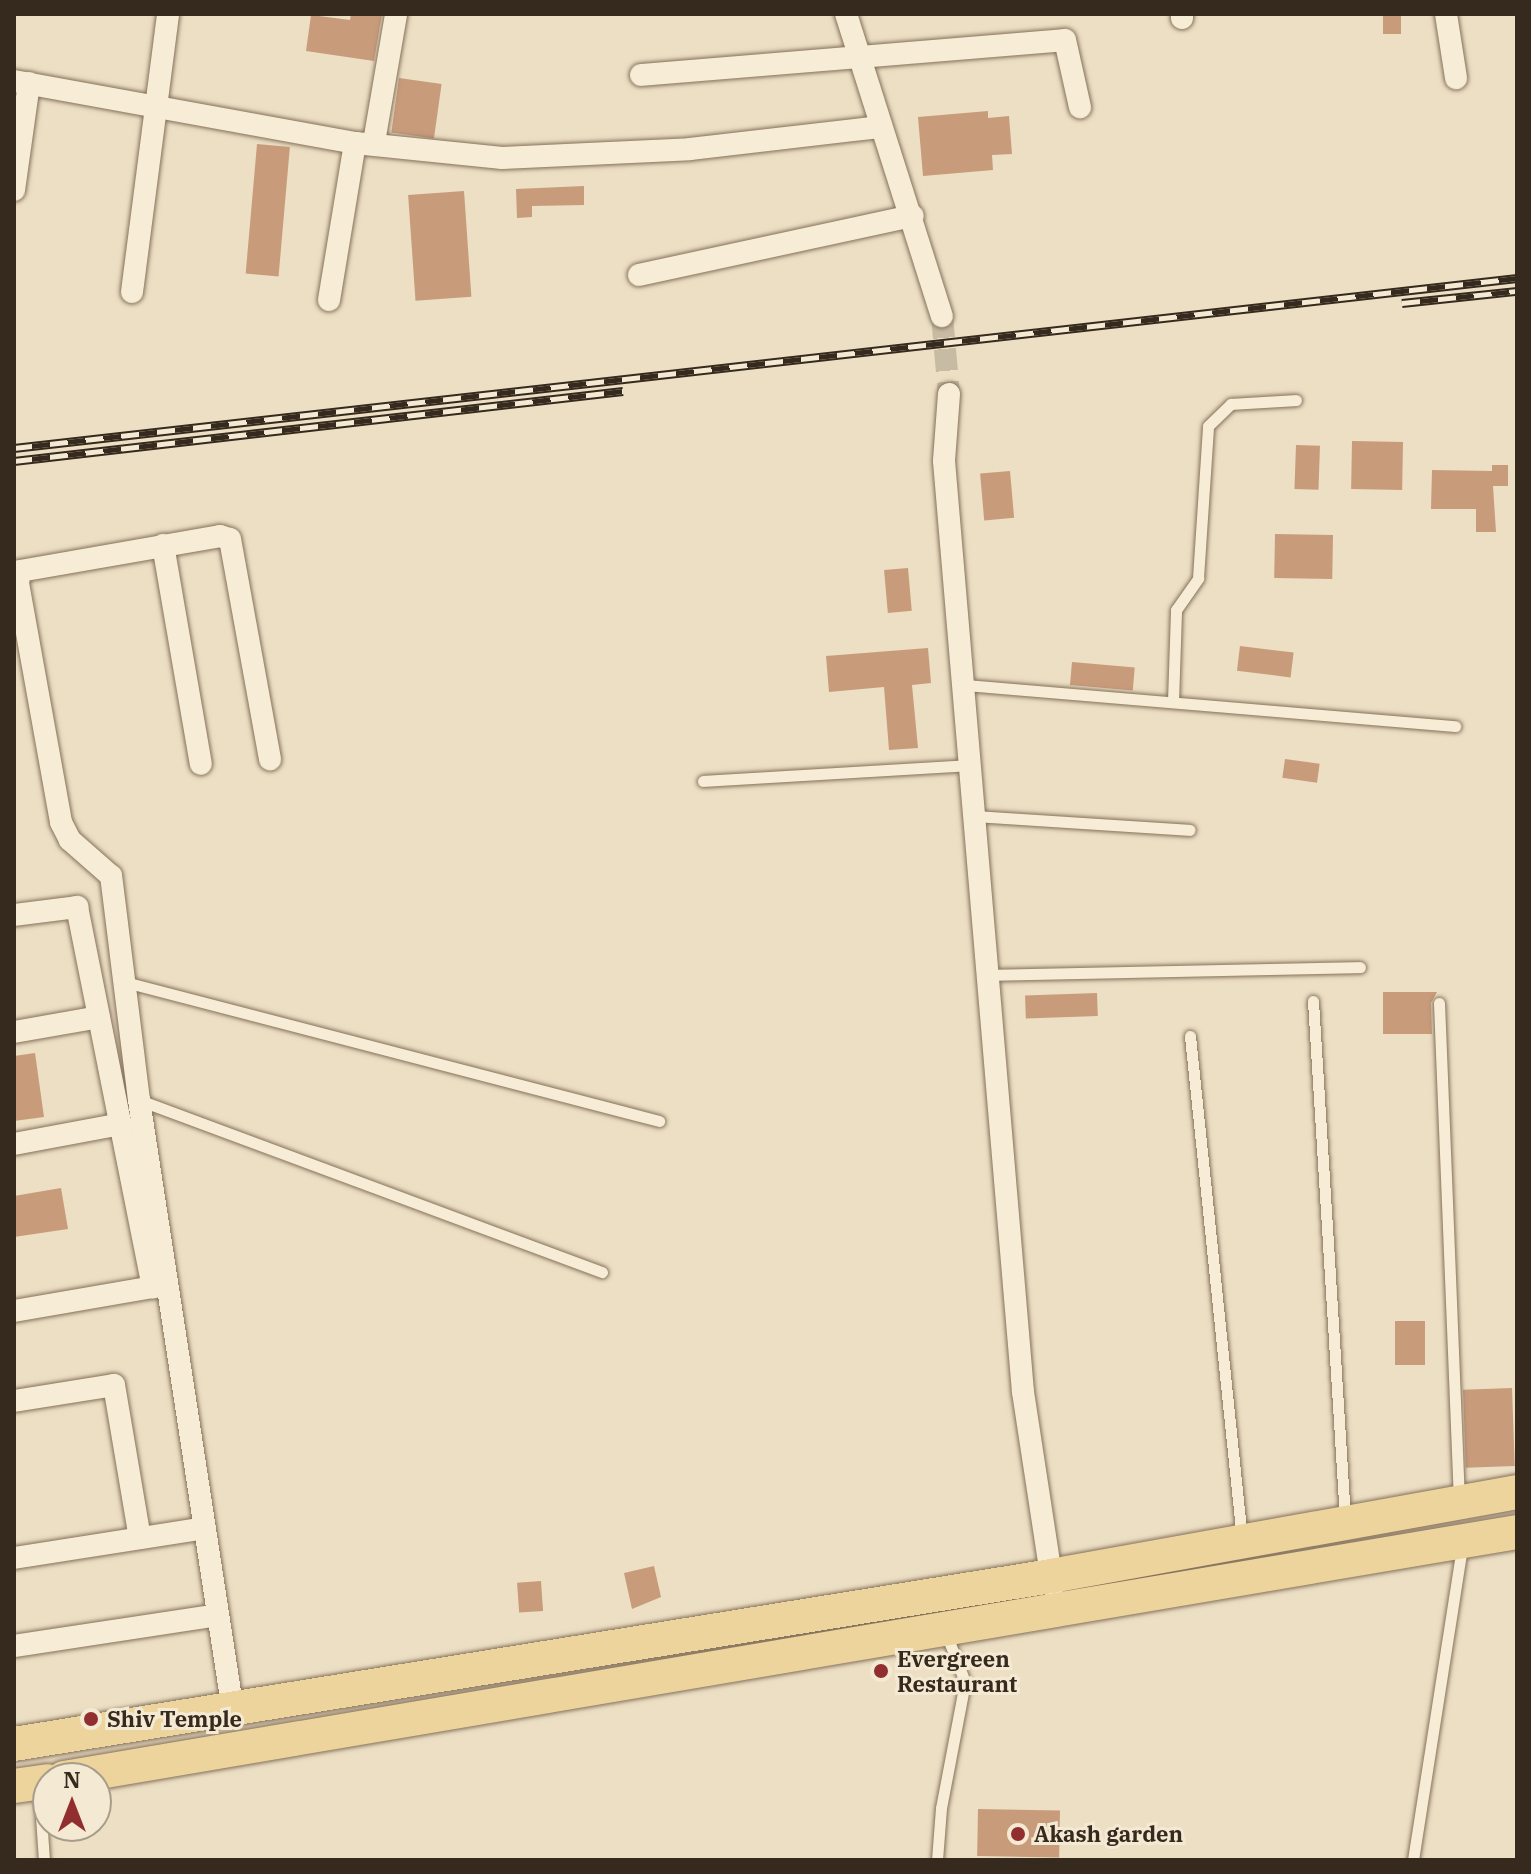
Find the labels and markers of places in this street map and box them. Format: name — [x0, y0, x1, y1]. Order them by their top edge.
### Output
place label: Evergreen Restaurant — [897, 1645, 1017, 1696]
marker: Evergreen Restaurant — [872, 1662, 890, 1680]
place label: Shiv Temple — [107, 1706, 242, 1732]
marker: Shiv Temple — [82, 1710, 100, 1728]
place label: Akash garden — [1034, 1821, 1183, 1847]
marker: Akash garden — [1009, 1825, 1027, 1843]

